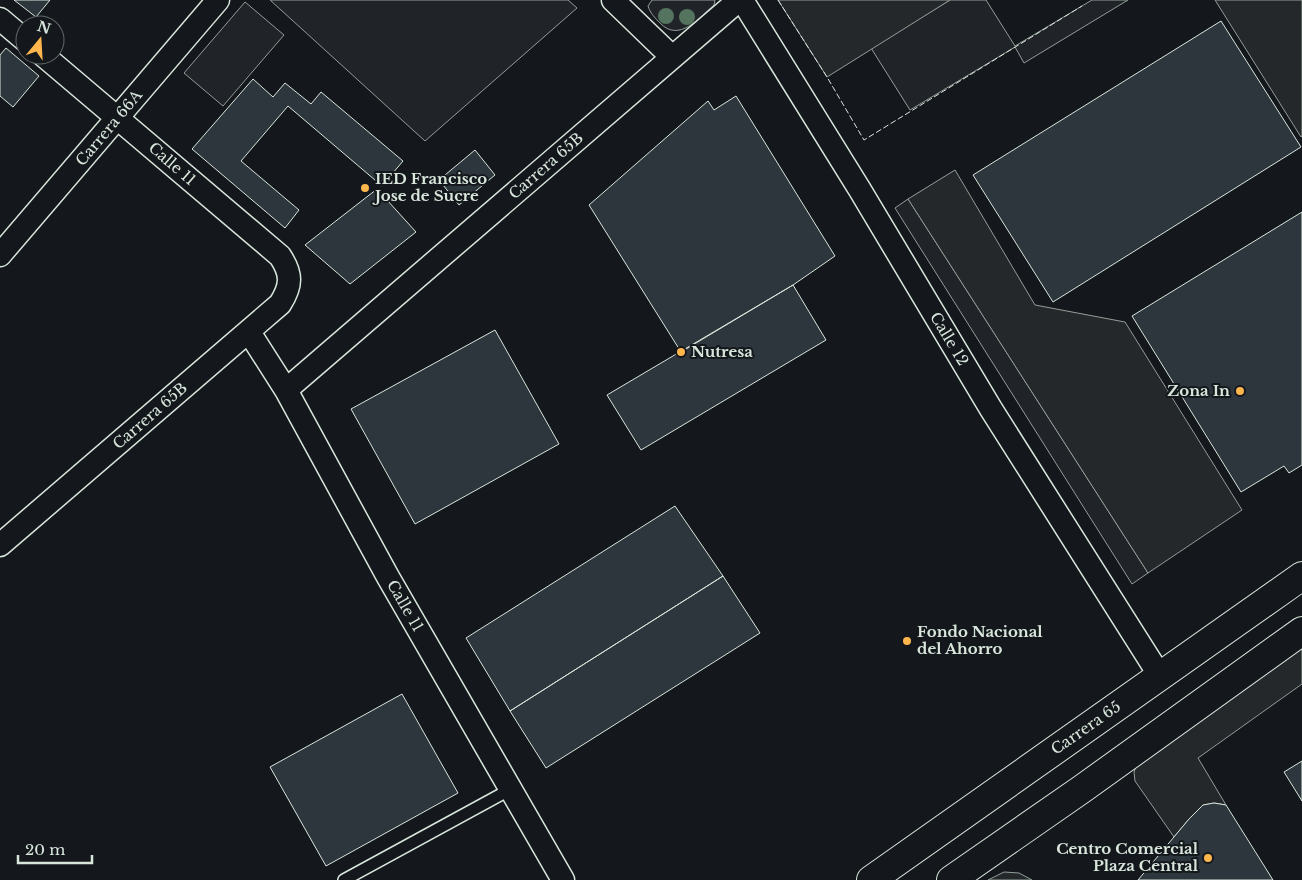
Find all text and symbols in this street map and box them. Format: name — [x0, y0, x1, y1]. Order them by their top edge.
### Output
north arrow — [15, 15, 65, 65]
text: N — [35, 17, 53, 38]
street label: Carrera 66A — [71, 85, 146, 170]
street label: Carrera 65B — [505, 128, 587, 203]
street label: Calle 11 — [145, 138, 200, 189]
place label: IED Francisco Jose de Sucre — [372, 169, 487, 205]
marker: IED Francisco Jose de Sucre — [359, 182, 371, 194]
street label: Calle 12 — [926, 309, 973, 369]
place label: Nutresa — [691, 342, 753, 361]
marker: Nutresa — [675, 346, 687, 358]
street label: Carrera 65B — [109, 378, 191, 453]
place label: Zona In — [1167, 381, 1230, 400]
marker: Zona In — [1234, 385, 1246, 397]
street label: Calle 11 — [383, 577, 428, 635]
place label: Fondo Nacional del Ahorro — [917, 622, 1043, 658]
marker: Fondo Nacional del Ahorro — [901, 635, 913, 647]
street label: Carrera 65 — [1047, 697, 1124, 759]
scale bar — [18, 832, 91, 864]
place label: Centro Comercial Plaza Central — [1056, 839, 1199, 875]
text: 20 m — [25, 840, 65, 859]
marker: Centro Comercial Plaza Central — [1202, 852, 1214, 864]

